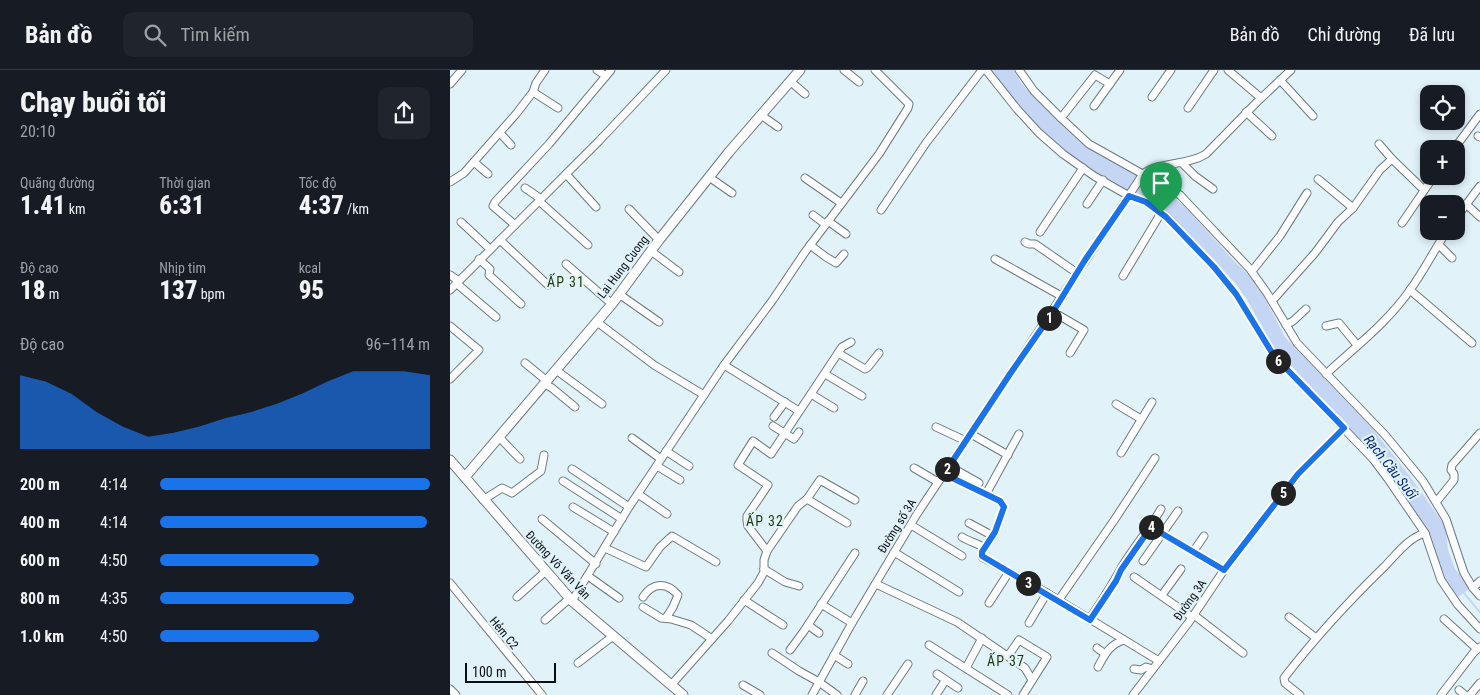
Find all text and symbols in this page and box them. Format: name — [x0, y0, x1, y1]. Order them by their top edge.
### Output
search box — [123, 12, 473, 57]
text: Bản đồ — [25, 21, 93, 49]
icon: search — [141, 21, 169, 49]
text: Tìm kiếm — [181, 23, 250, 46]
text: Bản đồ — [1230, 24, 1280, 45]
text: Chỉ đường — [1308, 24, 1381, 45]
text: Đã lưu — [1409, 24, 1455, 45]
map controls — [1420, 85, 1465, 240]
button: locate — [1420, 85, 1465, 130]
text: Chạy buổi tối — [20, 86, 166, 119]
button: share — [378, 87, 430, 139]
text: 20:10 — [20, 122, 55, 141]
button: + — [1420, 140, 1465, 185]
pin — [1140, 162, 1182, 213]
icon: arrive — [1147, 169, 1175, 197]
text: Quãng đường — [20, 175, 95, 191]
text: Thời gian — [159, 175, 210, 191]
text: Tốc độ — [299, 175, 336, 191]
text: 1.41 — [20, 191, 66, 220]
text: 6:31 — [159, 191, 205, 220]
text: 4:37 — [299, 191, 344, 220]
button: − — [1420, 195, 1465, 240]
text: km — [66, 201, 86, 217]
text: /km — [344, 201, 369, 217]
street label: Lai Hung Cuong — [595, 233, 651, 301]
text: Độ cao — [20, 260, 59, 276]
text: Nhịp tim — [159, 260, 206, 276]
text: kcal — [299, 260, 321, 276]
district label: ẤP 31 — [547, 273, 585, 290]
text: 18 — [20, 276, 45, 305]
text: 137 — [159, 276, 197, 305]
text: 95 — [299, 276, 324, 305]
text: m — [45, 286, 59, 302]
text: bpm — [197, 286, 225, 302]
pin: 1 — [1036, 306, 1062, 330]
text: 1 — [1046, 310, 1053, 326]
text: Độ cao — [20, 335, 64, 354]
text: 96–114 m — [366, 335, 430, 354]
pin: 6 — [1266, 348, 1290, 374]
text: 6 — [1275, 353, 1282, 369]
water label: Rạch Cầu Suối — [1361, 432, 1422, 503]
pin: 2 — [934, 456, 960, 482]
text: 2 — [944, 461, 951, 477]
text: 200 m — [20, 475, 60, 494]
text: 4:14 — [100, 475, 127, 494]
pin: 5 — [1270, 480, 1296, 506]
text: 5 — [1280, 485, 1287, 501]
street label: Đường số 3A — [875, 496, 919, 556]
district label: ẤP 32 — [746, 512, 784, 529]
text: 400 m — [20, 513, 60, 532]
text: 4:14 — [100, 513, 127, 532]
pin: 4 — [1138, 514, 1164, 540]
text: 4 — [1148, 519, 1155, 535]
street label: Đường Võ Văn Vân — [523, 528, 593, 602]
text: 600 m — [20, 551, 60, 570]
text: 4:50 — [100, 551, 127, 570]
pin: 3 — [1016, 570, 1040, 596]
text: 3 — [1025, 575, 1032, 591]
street label: Đường 3A — [1171, 577, 1209, 623]
text: 800 m — [20, 589, 60, 608]
text: 4:35 — [100, 589, 127, 608]
street label: Hẻm C2 — [487, 614, 521, 652]
text: 1.0 km — [20, 627, 64, 646]
text: 4:50 — [100, 627, 127, 646]
district label: ẤP 37 — [987, 652, 1025, 669]
scale bar — [465, 660, 556, 683]
text: 100 m — [472, 664, 507, 680]

